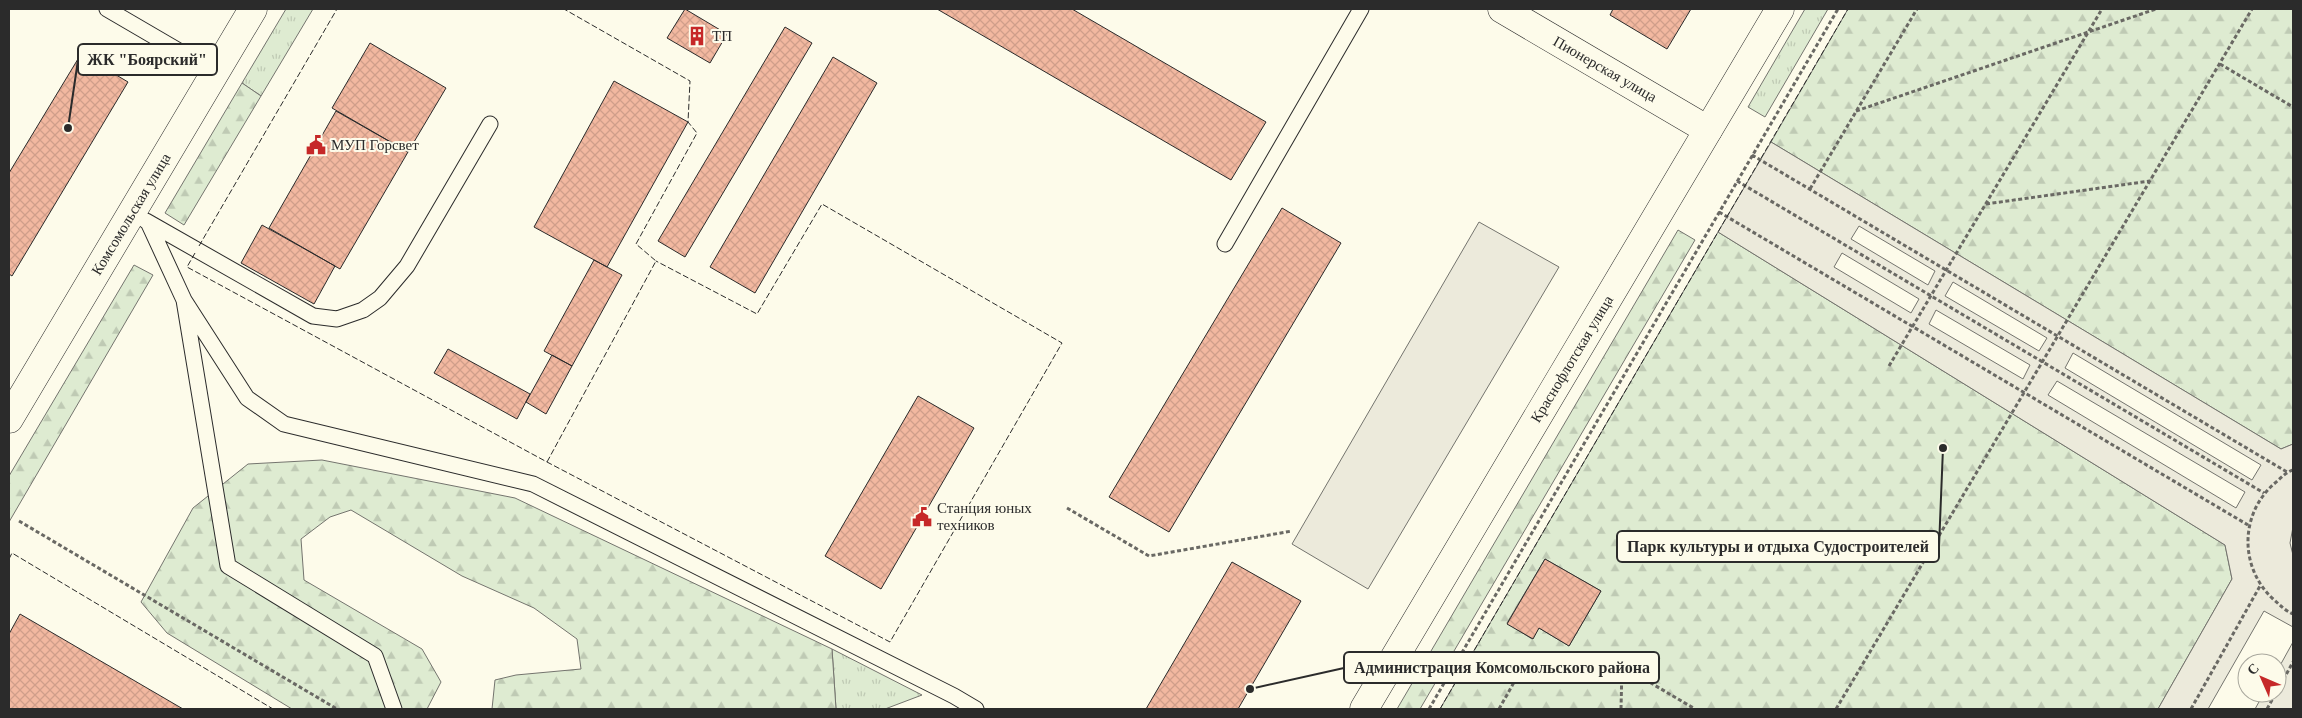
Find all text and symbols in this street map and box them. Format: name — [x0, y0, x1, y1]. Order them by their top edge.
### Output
building icon: ТП — [686, 25, 708, 47]
place label: ТП — [712, 28, 732, 44]
street label: Пионерская улица — [1551, 33, 1660, 105]
callout: ЖК "Боярский" — [78, 44, 217, 75]
text: ЖК "Боярский" — [87, 51, 207, 69]
public building icon: МУП Горсвет — [305, 134, 327, 156]
place label: МУП Горсвет — [331, 137, 419, 153]
street label: Комсомольская улица — [88, 150, 174, 278]
street label: Краснофлотская улица — [1528, 292, 1616, 425]
place label: Станция юных техников — [937, 500, 1032, 533]
public building icon: Станция юных техников — [911, 506, 933, 528]
callout: Парк культуры и отдыха Судостроителей — [1617, 531, 1939, 562]
text: Парк культуры и отдыха Судостроителей — [1627, 538, 1929, 556]
callout: Администрация Комсомольского района — [1344, 652, 1659, 683]
north arrow — [2237, 653, 2287, 703]
text: Администрация Комсомольского района — [1354, 659, 1650, 677]
text: С — [2244, 660, 2262, 678]

